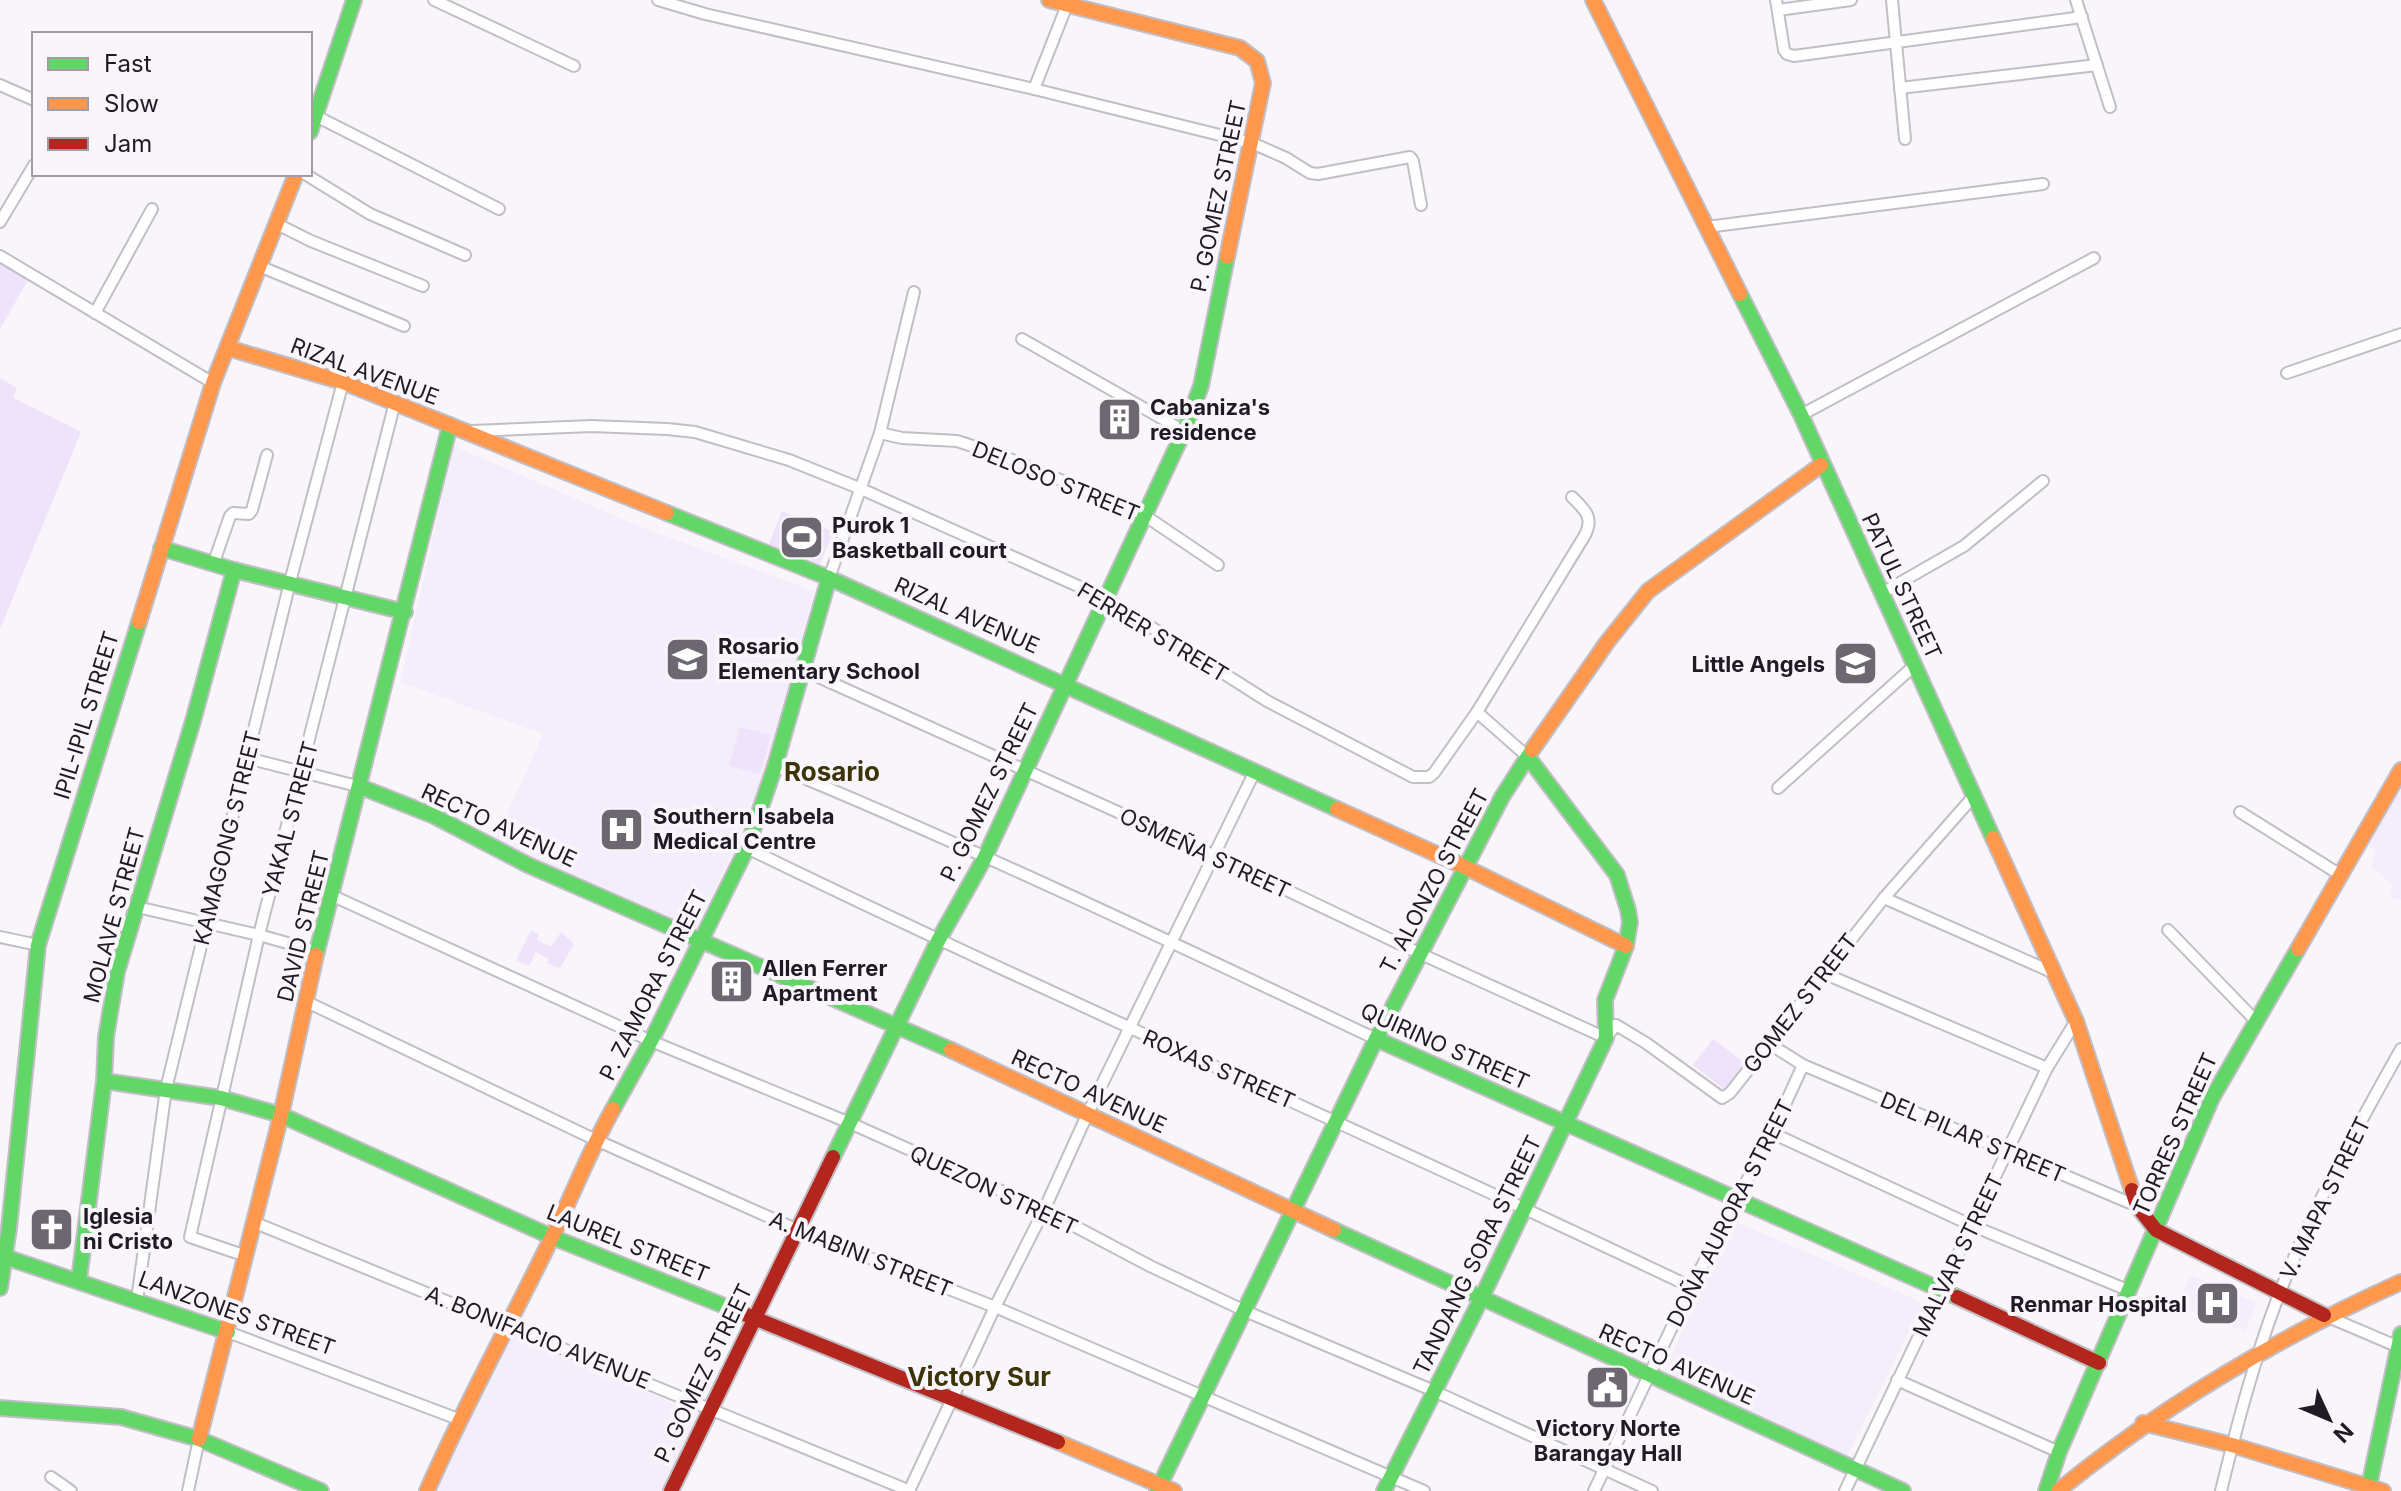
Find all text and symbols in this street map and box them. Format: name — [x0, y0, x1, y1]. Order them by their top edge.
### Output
legend — [32, 32, 312, 176]
text: Fast — [104, 49, 152, 78]
text: Slow — [104, 89, 159, 118]
street label: P. GOMEZ STREET — [1185, 98, 1251, 294]
text: Jam — [104, 129, 152, 158]
street label: RIZAL AVENUE — [287, 332, 443, 410]
place label: Cabaniza's residence — [1150, 394, 1270, 445]
building icon: Cabaniza's residence — [1095, 396, 1143, 444]
street label: DELOSO STREET — [969, 436, 1143, 526]
street label: PATUL STREET — [1857, 509, 1947, 663]
place label: Purok 1 Basketball court — [832, 512, 1007, 563]
sports icon: Purok 1 Basketball court — [777, 514, 825, 562]
street label: RIZAL AVENUE — [890, 571, 1044, 659]
street label: FERRER STREET — [1073, 577, 1233, 687]
street label: IPIL-IPIL STREET — [48, 628, 124, 802]
place label: Rosario Elementary School — [718, 633, 920, 684]
school or university icon: Rosario Elementary School — [663, 635, 711, 683]
school or university icon: Little Angels — [1832, 640, 1880, 688]
place label: Little Angels — [1692, 651, 1825, 677]
street label: P. GOMEZ STREET — [935, 699, 1043, 885]
street label: KAMAGONG STREET — [188, 728, 266, 948]
street label: YAKAL STREET — [257, 738, 323, 900]
district label: Rosario — [784, 756, 880, 787]
street label: RECTO AVENUE — [417, 778, 581, 872]
street label: T. ALONZO STREET — [1374, 784, 1494, 978]
street label: OSMEÑA STREET — [1116, 802, 1294, 904]
place label: Southern Isabela Medical Centre — [653, 803, 835, 854]
hospital icon: Southern Isabela Medical Centre — [598, 805, 646, 853]
street label: MOLAVE STREET — [78, 824, 150, 1006]
street label: DAVID STREET — [272, 848, 334, 1004]
street label: P. ZAMORA STREET — [594, 885, 712, 1085]
street label: GOMEZ STREET — [1738, 928, 1862, 1078]
place label: Allen Ferrer Apartment — [762, 955, 887, 1006]
building icon: Allen Ferrer Apartment — [707, 957, 755, 1005]
street label: QUIRINO STREET — [1357, 997, 1533, 1095]
street label: ROXAS STREET — [1139, 1024, 1299, 1114]
street label: RECTO AVENUE — [1007, 1044, 1171, 1138]
street label: TORRES STREET — [2127, 1049, 2223, 1219]
street label: DEL PILAR STREET — [1876, 1086, 2070, 1188]
street label: DOÑA AURORA STREET — [1661, 1095, 1799, 1331]
street label: V. MAPA STREET — [2274, 1113, 2376, 1283]
street label: TANDANG SORA STREET — [1408, 1131, 1546, 1379]
street label: QUEZON STREET — [906, 1140, 1082, 1240]
street label: MALVAR STREET — [1907, 1169, 2009, 1341]
street label: LAUREL STREET — [543, 1199, 713, 1287]
place label: Iglesia ni Cristo — [83, 1203, 173, 1254]
church icon: Iglesia ni Cristo — [28, 1205, 76, 1253]
street label: A. MABINI STREET — [766, 1205, 956, 1303]
street label: LANZONES STREET — [135, 1265, 339, 1361]
street label: A. BONIFACIO AVENUE — [422, 1280, 654, 1394]
street label: P. GOMEZ STREET — [649, 1280, 757, 1466]
hospital icon: Renmar Hospital — [2194, 1280, 2242, 1328]
place label: Renmar Hospital — [2010, 1291, 2187, 1317]
street label: RECTO AVENUE — [1595, 1318, 1759, 1410]
district label: Victory Sur — [907, 1361, 1051, 1392]
public building icon: Victory Norte Barangay Hall — [1584, 1363, 1632, 1411]
north arrow — [2289, 1379, 2369, 1459]
place label: Victory Norte Barangay Hall — [1534, 1415, 1682, 1466]
text: N — [2328, 1418, 2359, 1448]

